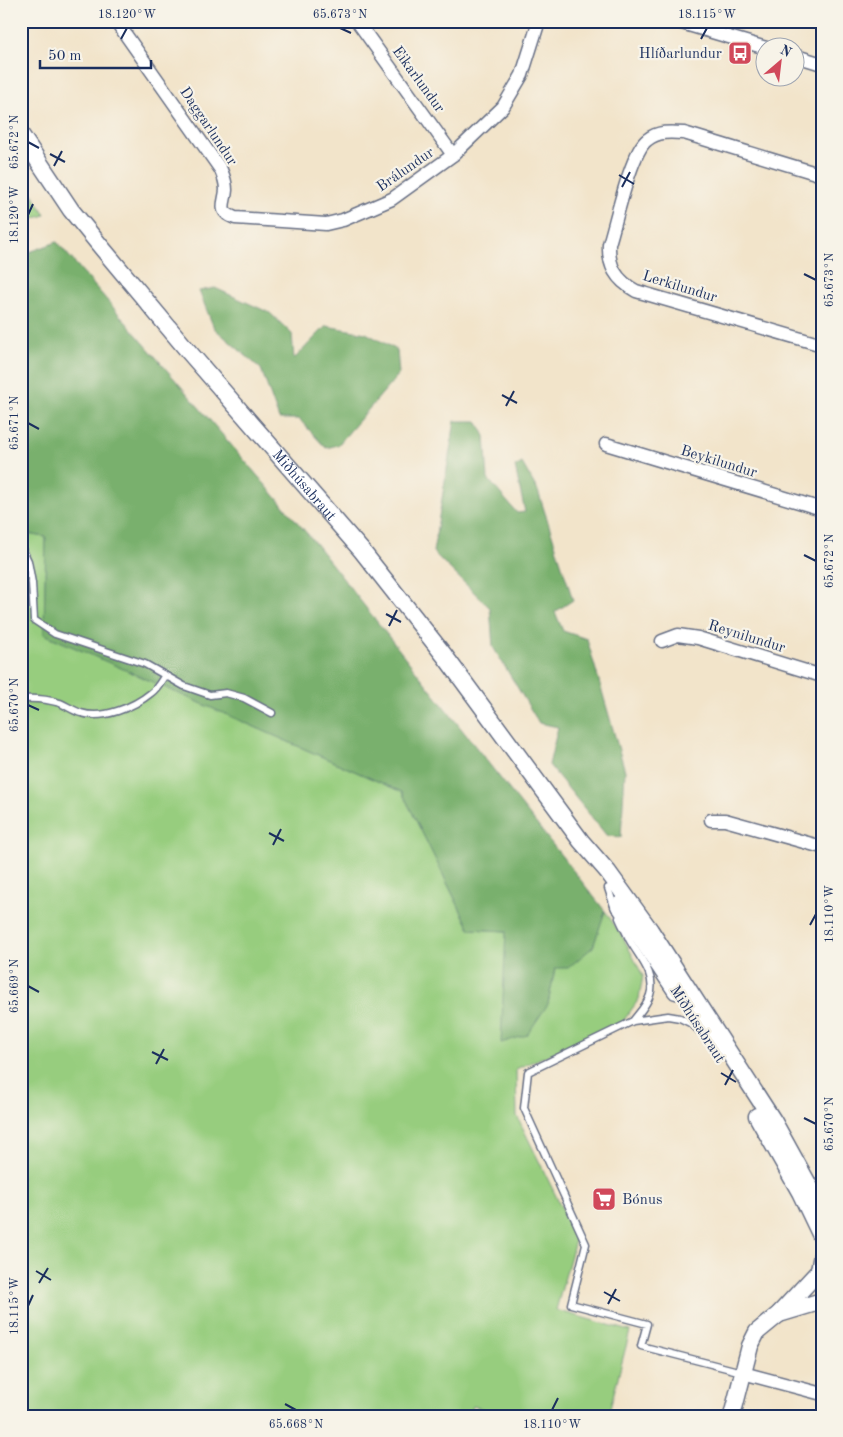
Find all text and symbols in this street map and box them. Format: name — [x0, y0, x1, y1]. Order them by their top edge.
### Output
text: 65.673°N — [313, 8, 367, 21]
text: 18.115°W — [678, 8, 736, 21]
text: 18.120°W — [98, 9, 156, 21]
scale bar — [40, 38, 151, 70]
north arrow — [756, 38, 806, 88]
bus stop icon: Hlíðarlundur — [727, 40, 753, 66]
text: N — [778, 43, 794, 60]
street label: Eikarlundur — [389, 44, 447, 116]
place label: Hlíðarlundur — [639, 47, 722, 62]
text: 50 m — [48, 49, 82, 64]
street label: Daggarlundur — [176, 85, 239, 169]
text: 65.672°N — [8, 115, 21, 169]
street label: Brálundur — [375, 145, 437, 195]
text: 18.120°W — [9, 186, 21, 244]
text: 65.673°N — [823, 253, 836, 307]
street label: Lerkilundur — [640, 269, 719, 306]
text: 65.671°N — [8, 396, 21, 450]
street label: Beykilundur — [678, 444, 759, 481]
street label: Miðhúsabraut — [269, 448, 338, 524]
text: 65.672°N — [823, 534, 836, 588]
street label: Reynilundur — [706, 619, 787, 656]
text: 65.670°N — [8, 678, 21, 732]
text: 18.110°W — [824, 885, 836, 943]
text: 65.669°N — [8, 959, 21, 1013]
street label: Miðhúsabraut — [666, 984, 727, 1066]
text: 65.670°N — [823, 1097, 836, 1151]
supermarket icon: Bónus — [591, 1186, 617, 1212]
place label: Bónus — [622, 1193, 662, 1208]
text: 18.115°W — [8, 1277, 21, 1335]
text: 65.668°N — [269, 1418, 323, 1431]
text: 18.110°W — [523, 1419, 581, 1431]

